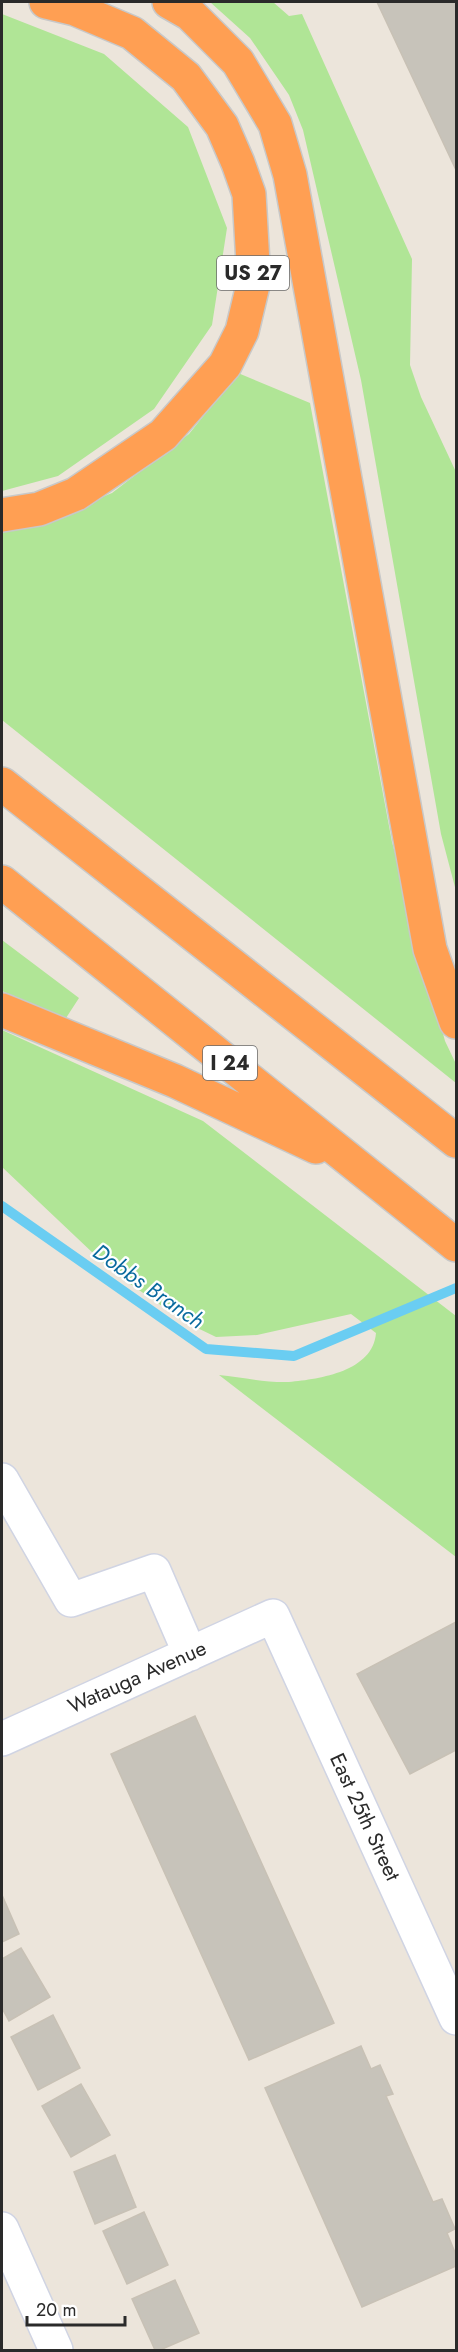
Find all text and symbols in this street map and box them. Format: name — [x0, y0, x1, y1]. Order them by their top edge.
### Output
road number: US 27 — [217, 256, 289, 290]
road number: I 24 — [203, 1046, 257, 1080]
water label: Dobbs Branch — [87, 1236, 211, 1336]
street label: Watauga Avenue — [63, 1633, 211, 1721]
street label: East 25th Street — [322, 1748, 408, 1886]
scale bar — [27, 2289, 124, 2327]
text: 20 m — [36, 2297, 76, 2323]

